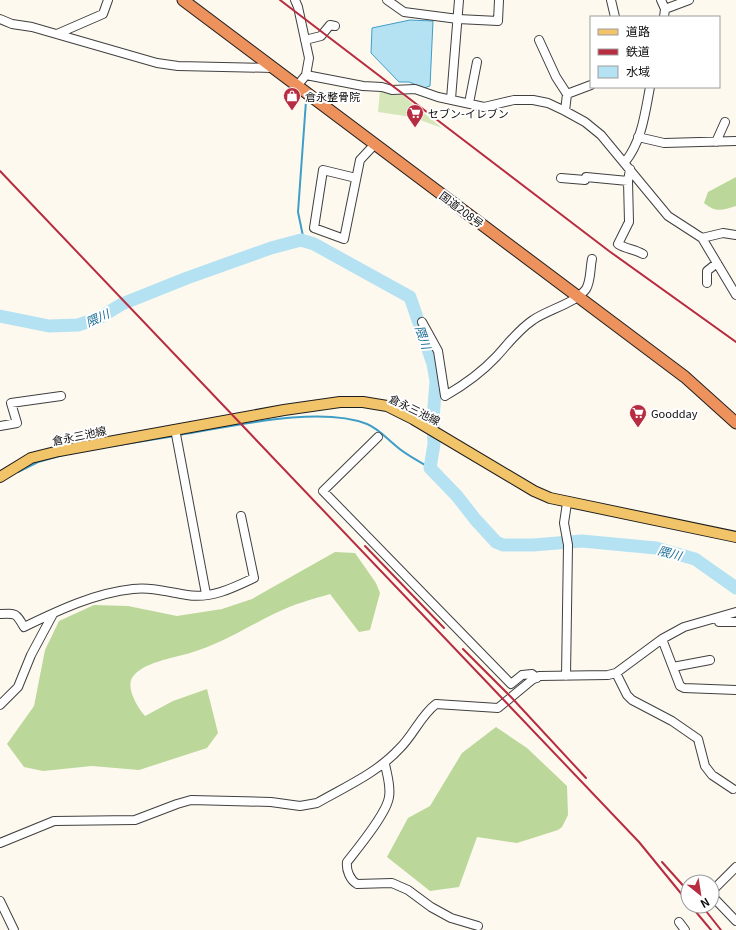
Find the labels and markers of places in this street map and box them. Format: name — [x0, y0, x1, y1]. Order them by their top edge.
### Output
shop icon: 倉永整骨院 — [282, 86, 302, 111]
place label: 倉永整骨院 — [305, 88, 360, 104]
supermarket icon: セブン-イレブン — [405, 103, 425, 128]
place label: セブン-イレブン — [428, 105, 509, 121]
supermarket icon: Goodday — [628, 403, 648, 428]
place label: Goodday — [651, 405, 698, 421]

